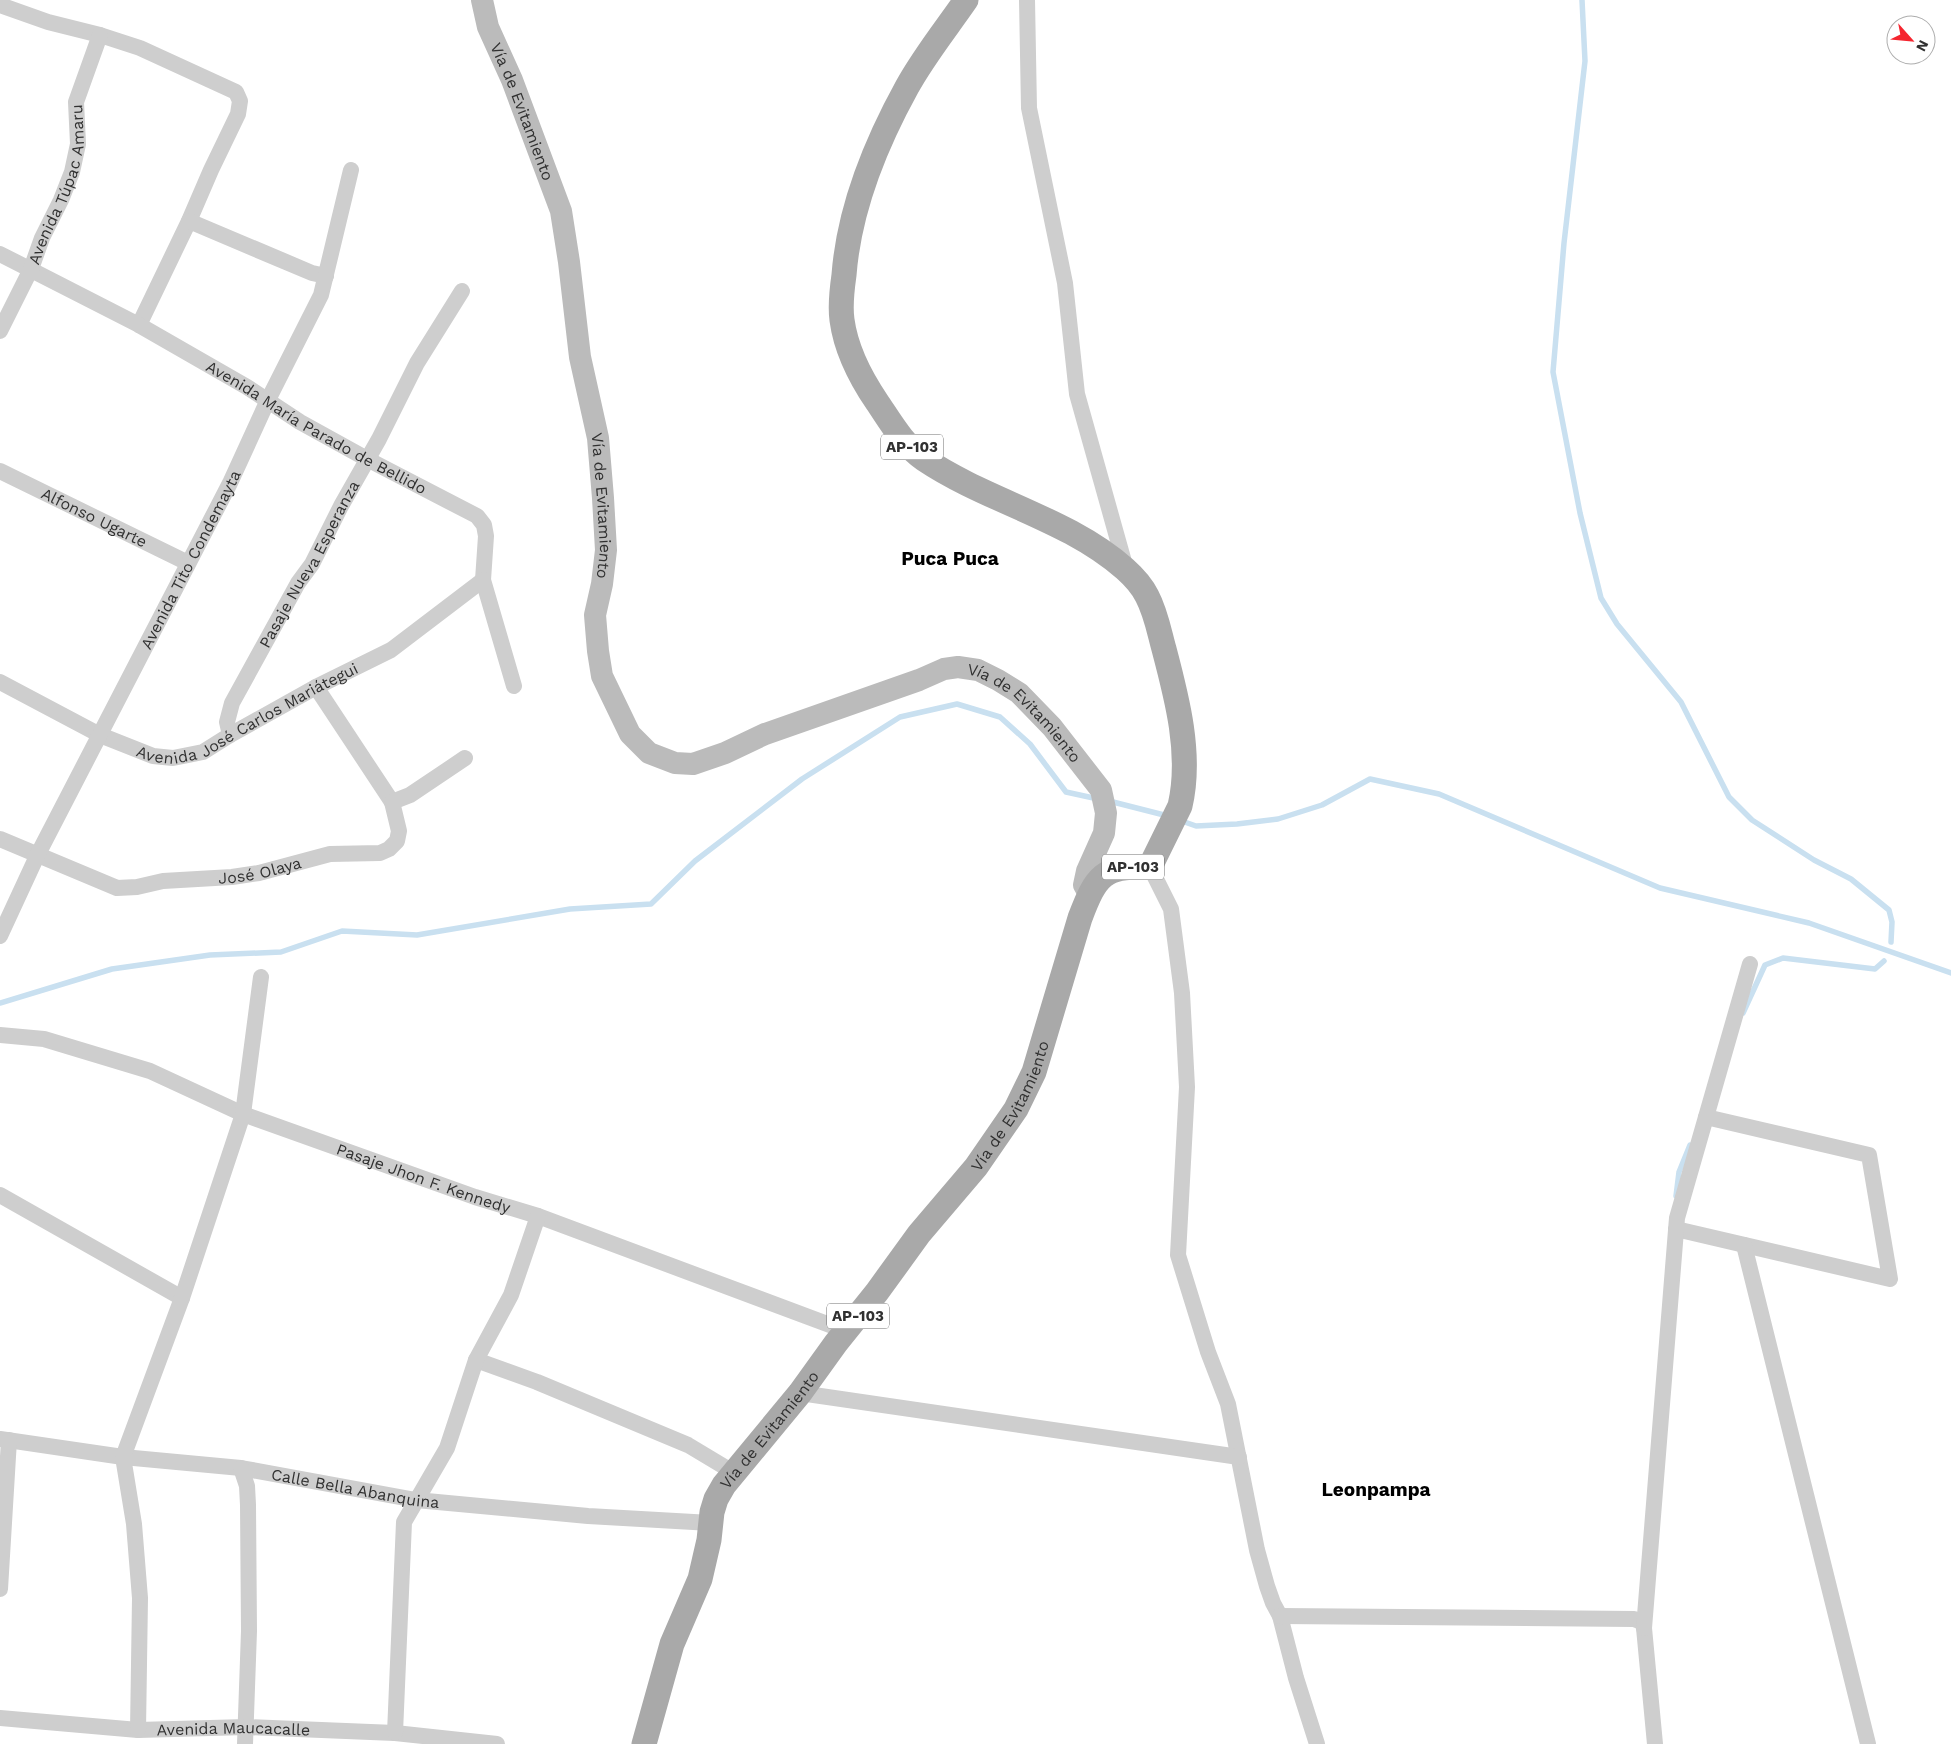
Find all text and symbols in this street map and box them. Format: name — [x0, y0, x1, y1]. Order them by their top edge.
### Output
north arrow — [1886, 15, 1936, 65]
text: N — [1913, 38, 1932, 54]
street label: Vía de Evitamiento — [486, 40, 558, 183]
street label: Avenida Túpac Amaru — [24, 104, 88, 267]
street label: Avenida María Parado de Bellido — [203, 357, 430, 498]
street label: Vía de Evitamiento — [587, 431, 615, 580]
road number: AP-103 — [881, 434, 943, 460]
street label: Avenida Tito Condemayta — [137, 467, 245, 652]
street label: Pasaje Nueva Esperanza — [255, 477, 364, 651]
street label: Alfonso Ugarte — [38, 484, 150, 551]
district label: Puca Puca — [901, 547, 999, 570]
street label: Avenida José Carlos Mariátegui — [134, 659, 361, 768]
street label: Vía de Evitamiento — [967, 660, 1085, 766]
street label: José Olaya — [218, 853, 303, 888]
road number: AP-103 — [1102, 854, 1164, 880]
street label: Vía de Evitamiento — [967, 1039, 1053, 1175]
street label: Pasaje Jhon F. Kennedy — [334, 1139, 513, 1217]
road number: AP-103 — [827, 1304, 889, 1328]
street label: Vía de Evitamiento — [716, 1367, 823, 1493]
street label: Calle Bella Abanquina — [270, 1465, 440, 1512]
district label: Leonpampa — [1321, 1478, 1431, 1501]
street label: Avenida Maucacalle — [156, 1718, 311, 1740]

